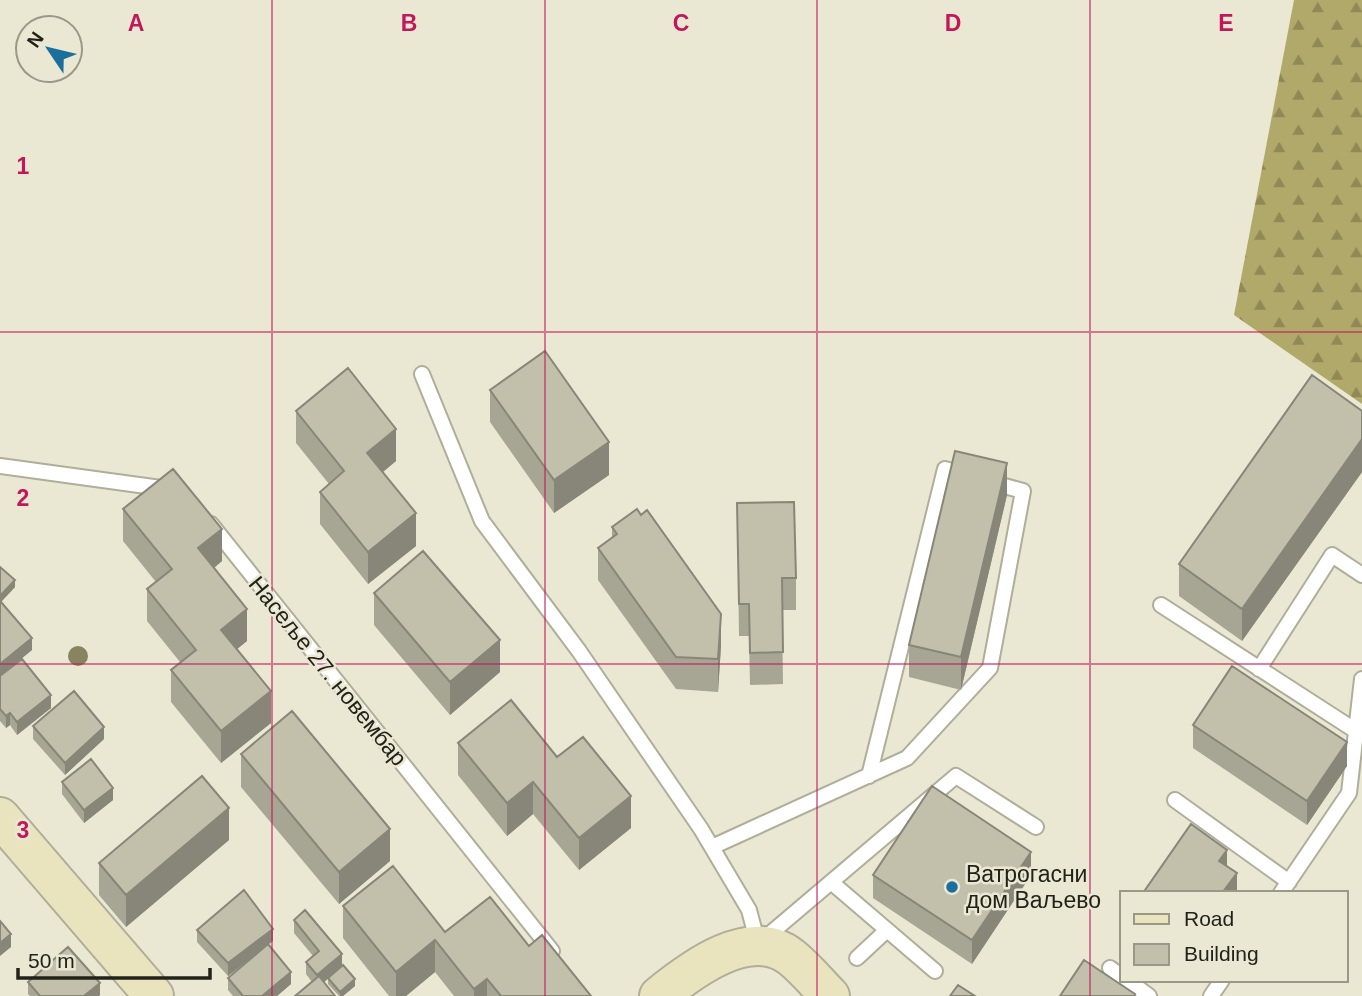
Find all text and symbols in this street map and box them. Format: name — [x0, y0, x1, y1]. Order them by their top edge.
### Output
text: A — [128, 10, 144, 36]
text: B — [401, 10, 417, 36]
text: C — [673, 10, 689, 36]
text: D — [945, 10, 961, 36]
text: E — [1218, 10, 1234, 36]
north arrow — [14, 14, 84, 84]
text: N — [23, 28, 48, 51]
text: 1 — [17, 153, 30, 179]
text: 2 — [17, 485, 29, 511]
street label: Насеље 27. новембар — [244, 571, 412, 771]
text: 3 — [17, 817, 29, 843]
place label: Ватрогасни дом Ваљево — [966, 861, 1101, 913]
marker: Ватрогасни дом Ваљево — [944, 879, 960, 895]
legend — [1120, 891, 1348, 982]
text: Road — [1184, 907, 1234, 930]
scale bar — [18, 936, 210, 980]
text: Building — [1184, 942, 1259, 965]
text: 50 m — [28, 949, 75, 972]

